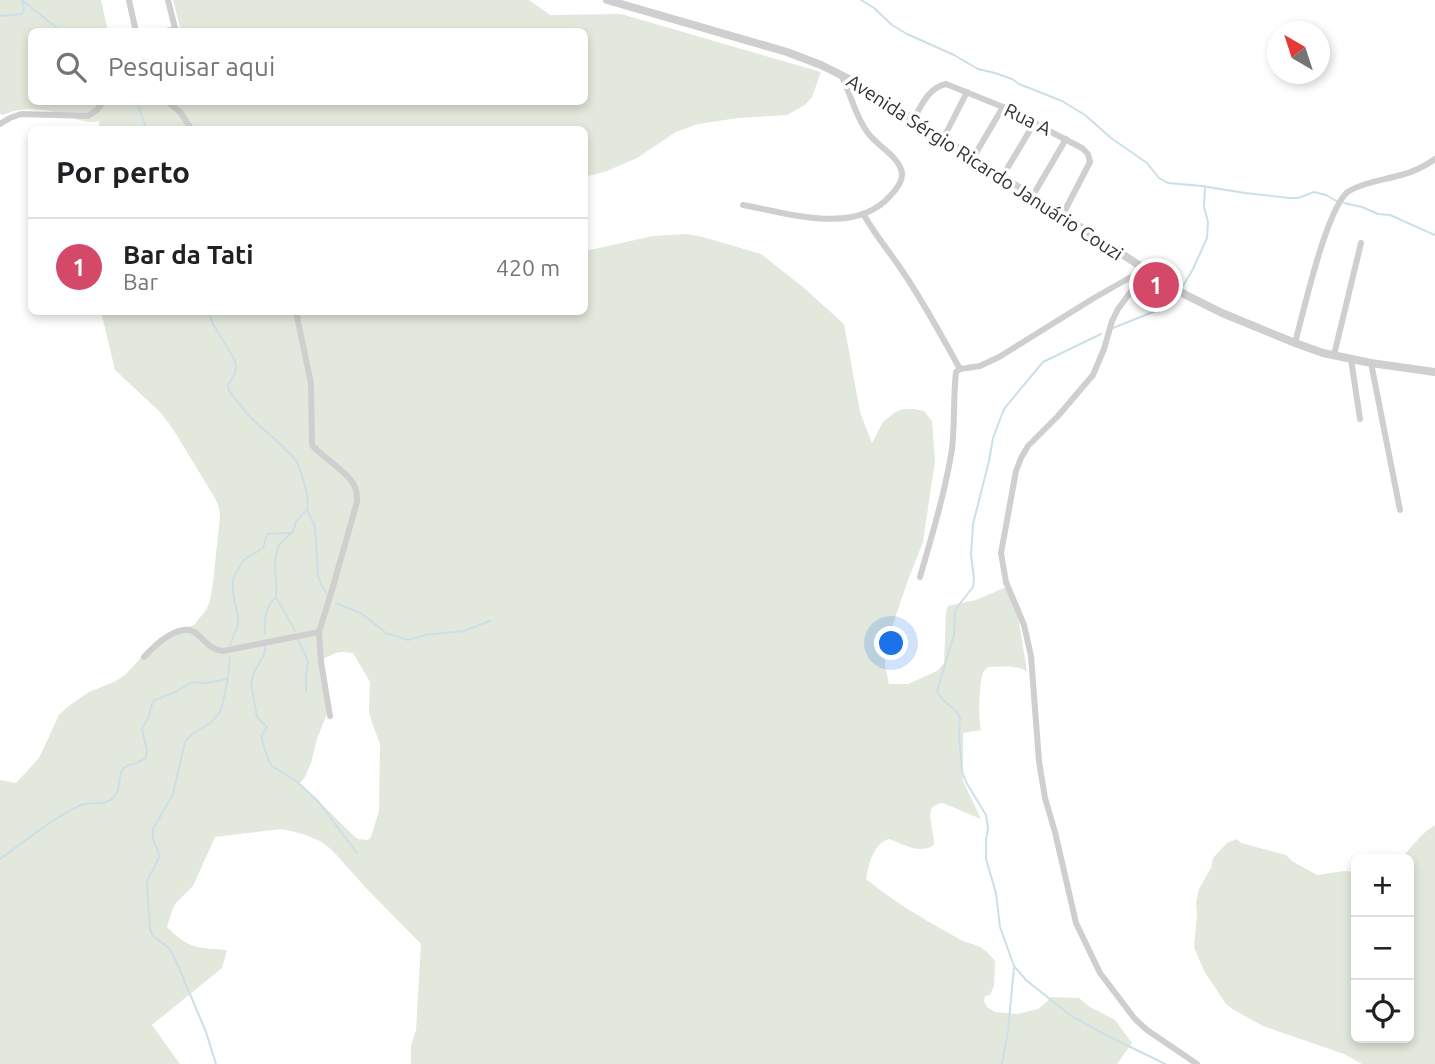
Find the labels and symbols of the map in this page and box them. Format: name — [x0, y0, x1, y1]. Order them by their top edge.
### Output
north arrow — [1267, 21, 1330, 84]
street label: Avenida Sérgio Ricardo Januário Couzi — [843, 69, 1127, 265]
street label: Rua A — [1001, 98, 1055, 140]
pin: 1 — [1133, 259, 1179, 311]
your location — [874, 626, 908, 660]

